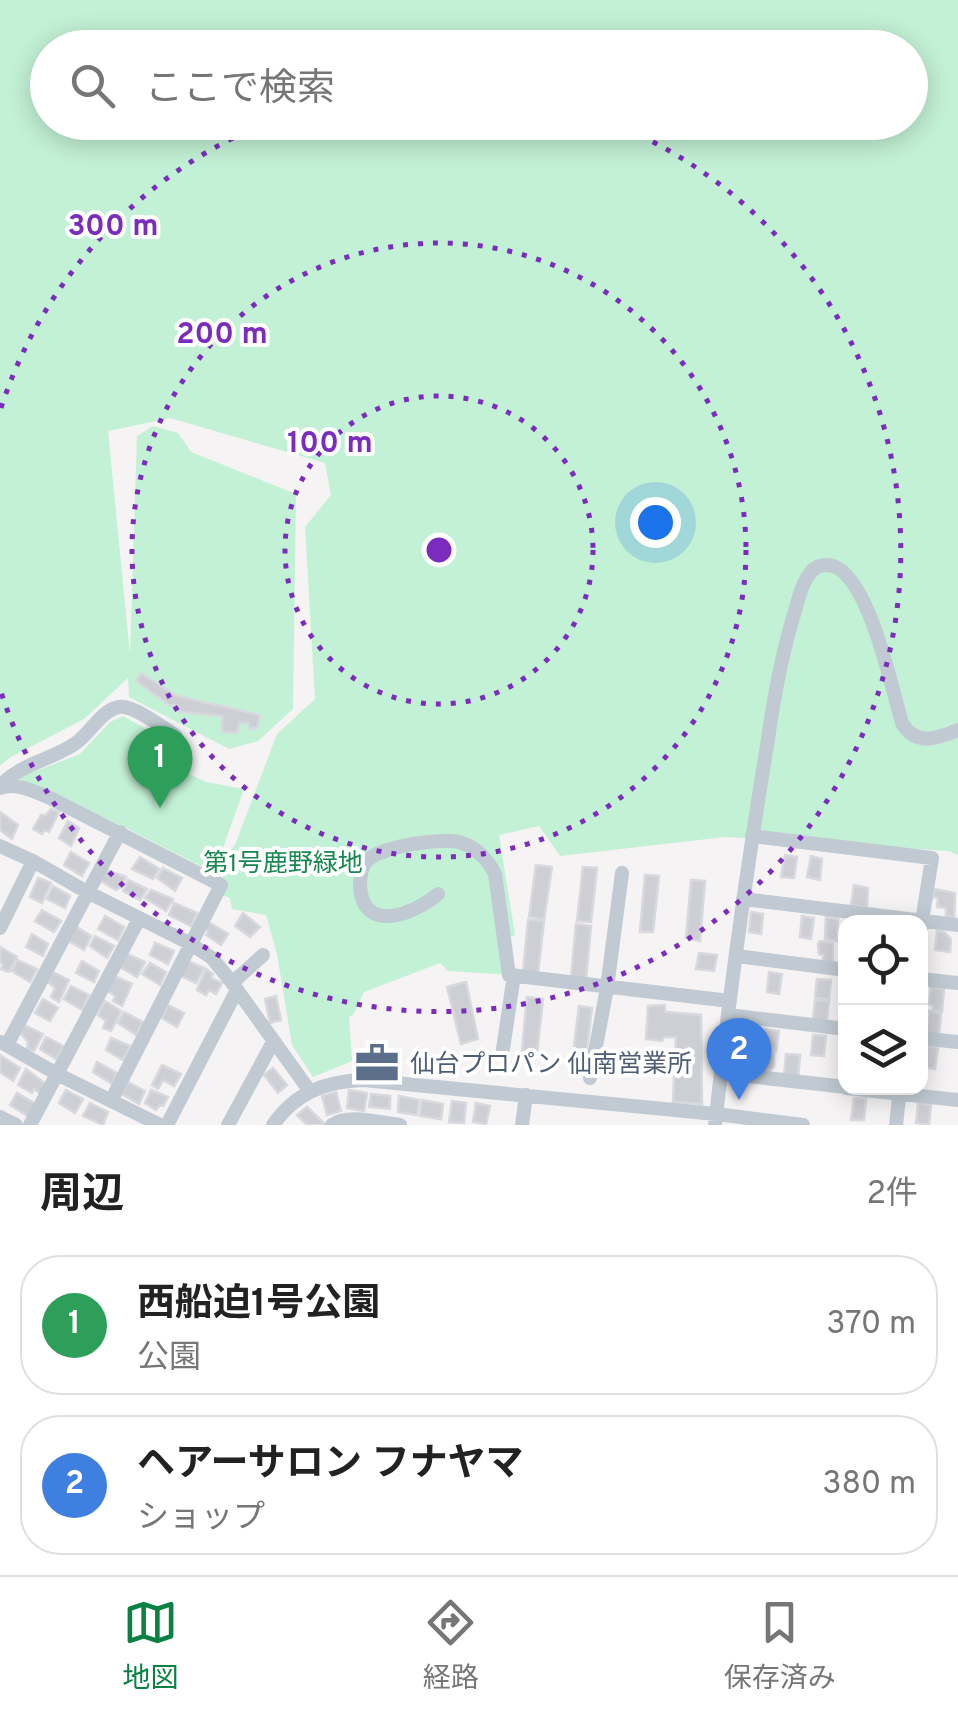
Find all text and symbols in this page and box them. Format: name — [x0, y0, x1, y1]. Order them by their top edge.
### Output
search box — [30, 30, 928, 140]
icon: search — [65, 58, 120, 113]
text: ここで検索 — [145, 66, 335, 115]
text: 300 m — [68, 209, 158, 246]
text: 200 m — [176, 317, 268, 354]
text: 100 m — [287, 426, 373, 463]
your location — [630, 497, 681, 548]
centre of rings — [421, 532, 457, 568]
pin: 1 — [128, 726, 192, 808]
park label: 第1号鹿野緑地 — [203, 849, 363, 881]
map controls — [838, 915, 928, 1095]
button: locate — [838, 915, 928, 1005]
button: layers — [838, 1005, 928, 1095]
pin: 2 — [706, 1018, 772, 1100]
office icon: 仙台プロパン 仙南営業所 — [353, 1039, 401, 1087]
place label: 仙台プロパン 仙南営業所 — [410, 1050, 692, 1082]
text: 周辺 — [40, 1170, 124, 1223]
text: 2件 — [866, 1175, 918, 1215]
text: 西船迫1号公園 — [137, 1281, 380, 1330]
text: 1 — [68, 1305, 81, 1345]
text: 370 m — [826, 1305, 916, 1345]
text: 公園 — [137, 1339, 201, 1379]
text: ヘアーサロン フナヤマ — [137, 1441, 523, 1490]
text: 2 — [65, 1465, 84, 1505]
text: 380 m — [822, 1465, 916, 1505]
text: ショップ — [137, 1499, 265, 1539]
tab: 地図 — [122, 1595, 178, 1698]
tab: 経路 — [423, 1595, 479, 1698]
tab: 保存済み — [724, 1595, 836, 1698]

